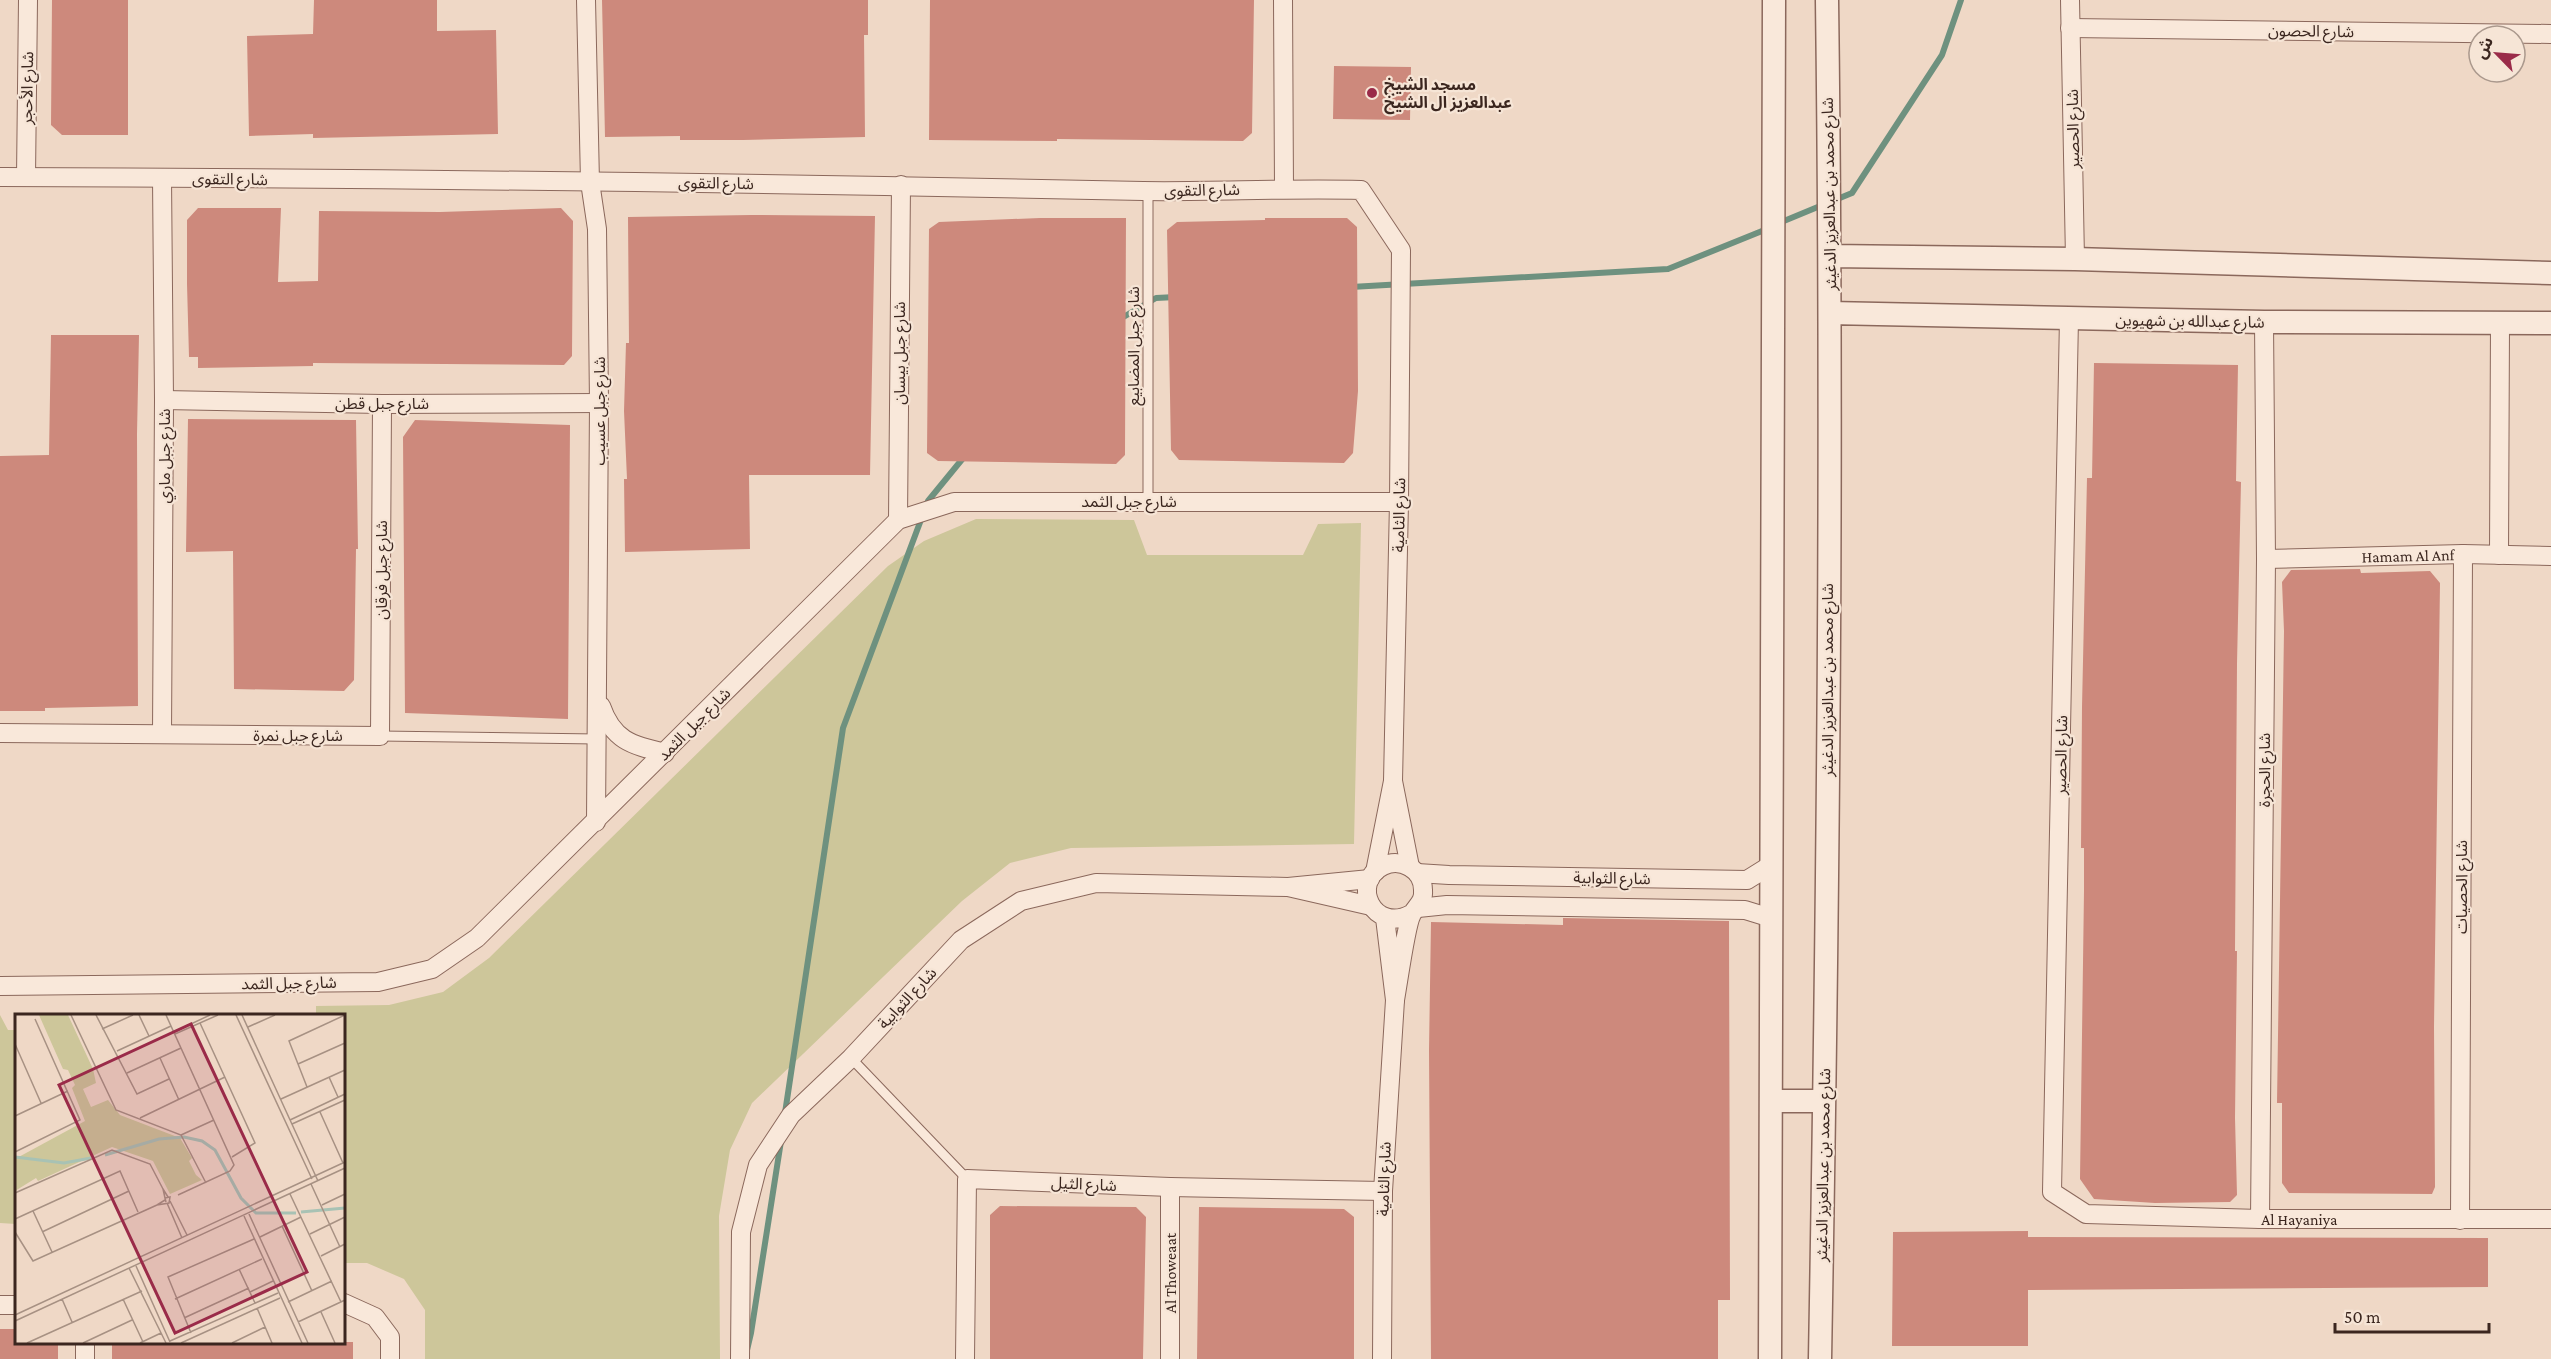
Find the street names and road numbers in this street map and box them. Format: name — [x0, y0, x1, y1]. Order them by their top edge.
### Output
street label: شارع الحصون — [2268, 22, 2354, 44]
street label: شارع الأحجر — [18, 51, 40, 126]
street label: شارع الحصير — [2064, 89, 2086, 170]
street label: شارع محمد بن عبدالعزيز الدغيثر — [1819, 97, 1843, 292]
street label: شارع التقوى — [192, 170, 268, 192]
street label: شارع التقوى — [678, 174, 754, 196]
street label: شارع التقوى — [1164, 181, 1240, 203]
street label: شارع جبل المضابيع — [1125, 286, 1146, 406]
street label: شارع جبل بيسان — [891, 301, 912, 405]
street label: شارع عبدالله بن شهيوين — [2115, 311, 2265, 335]
street label: شارع جبل عسيب — [591, 357, 612, 465]
street label: شارع جبل قطن — [335, 395, 429, 416]
street label: شارع جبل ماري — [156, 409, 177, 503]
street label: شارع الثامية — [1390, 477, 1412, 553]
street label: شارع جبل الثمد — [1081, 493, 1177, 514]
street label: شارع جبل فرقان — [373, 520, 394, 620]
street label: Hamam Al Anf — [2361, 546, 2456, 565]
street label: شارع محمد بن عبدالعزيز الدغيثر — [1819, 583, 1840, 778]
street label: شارع جبل الثمد — [654, 684, 737, 767]
street label: شارع الحصير — [2052, 715, 2074, 796]
street label: شارع جبل نمرة — [253, 727, 343, 748]
street label: شارع الحجرة — [2256, 733, 2277, 807]
street label: شارع الحصيات — [2453, 840, 2474, 934]
street label: شارع الثوابية — [1573, 869, 1651, 891]
street label: شارع الثوابية — [874, 964, 943, 1035]
street label: شارع جبل الثمد — [241, 974, 337, 996]
street label: شارع محمد بن عبدالعزيز الدغيثر — [1813, 1068, 1837, 1263]
street label: شارع الثامية — [1374, 1141, 1398, 1217]
street label: شارع الثيل — [1051, 1174, 1117, 1198]
street label: Al Hayaniya — [2261, 1211, 2338, 1229]
street label: Al Thoweaat — [1162, 1232, 1179, 1313]

